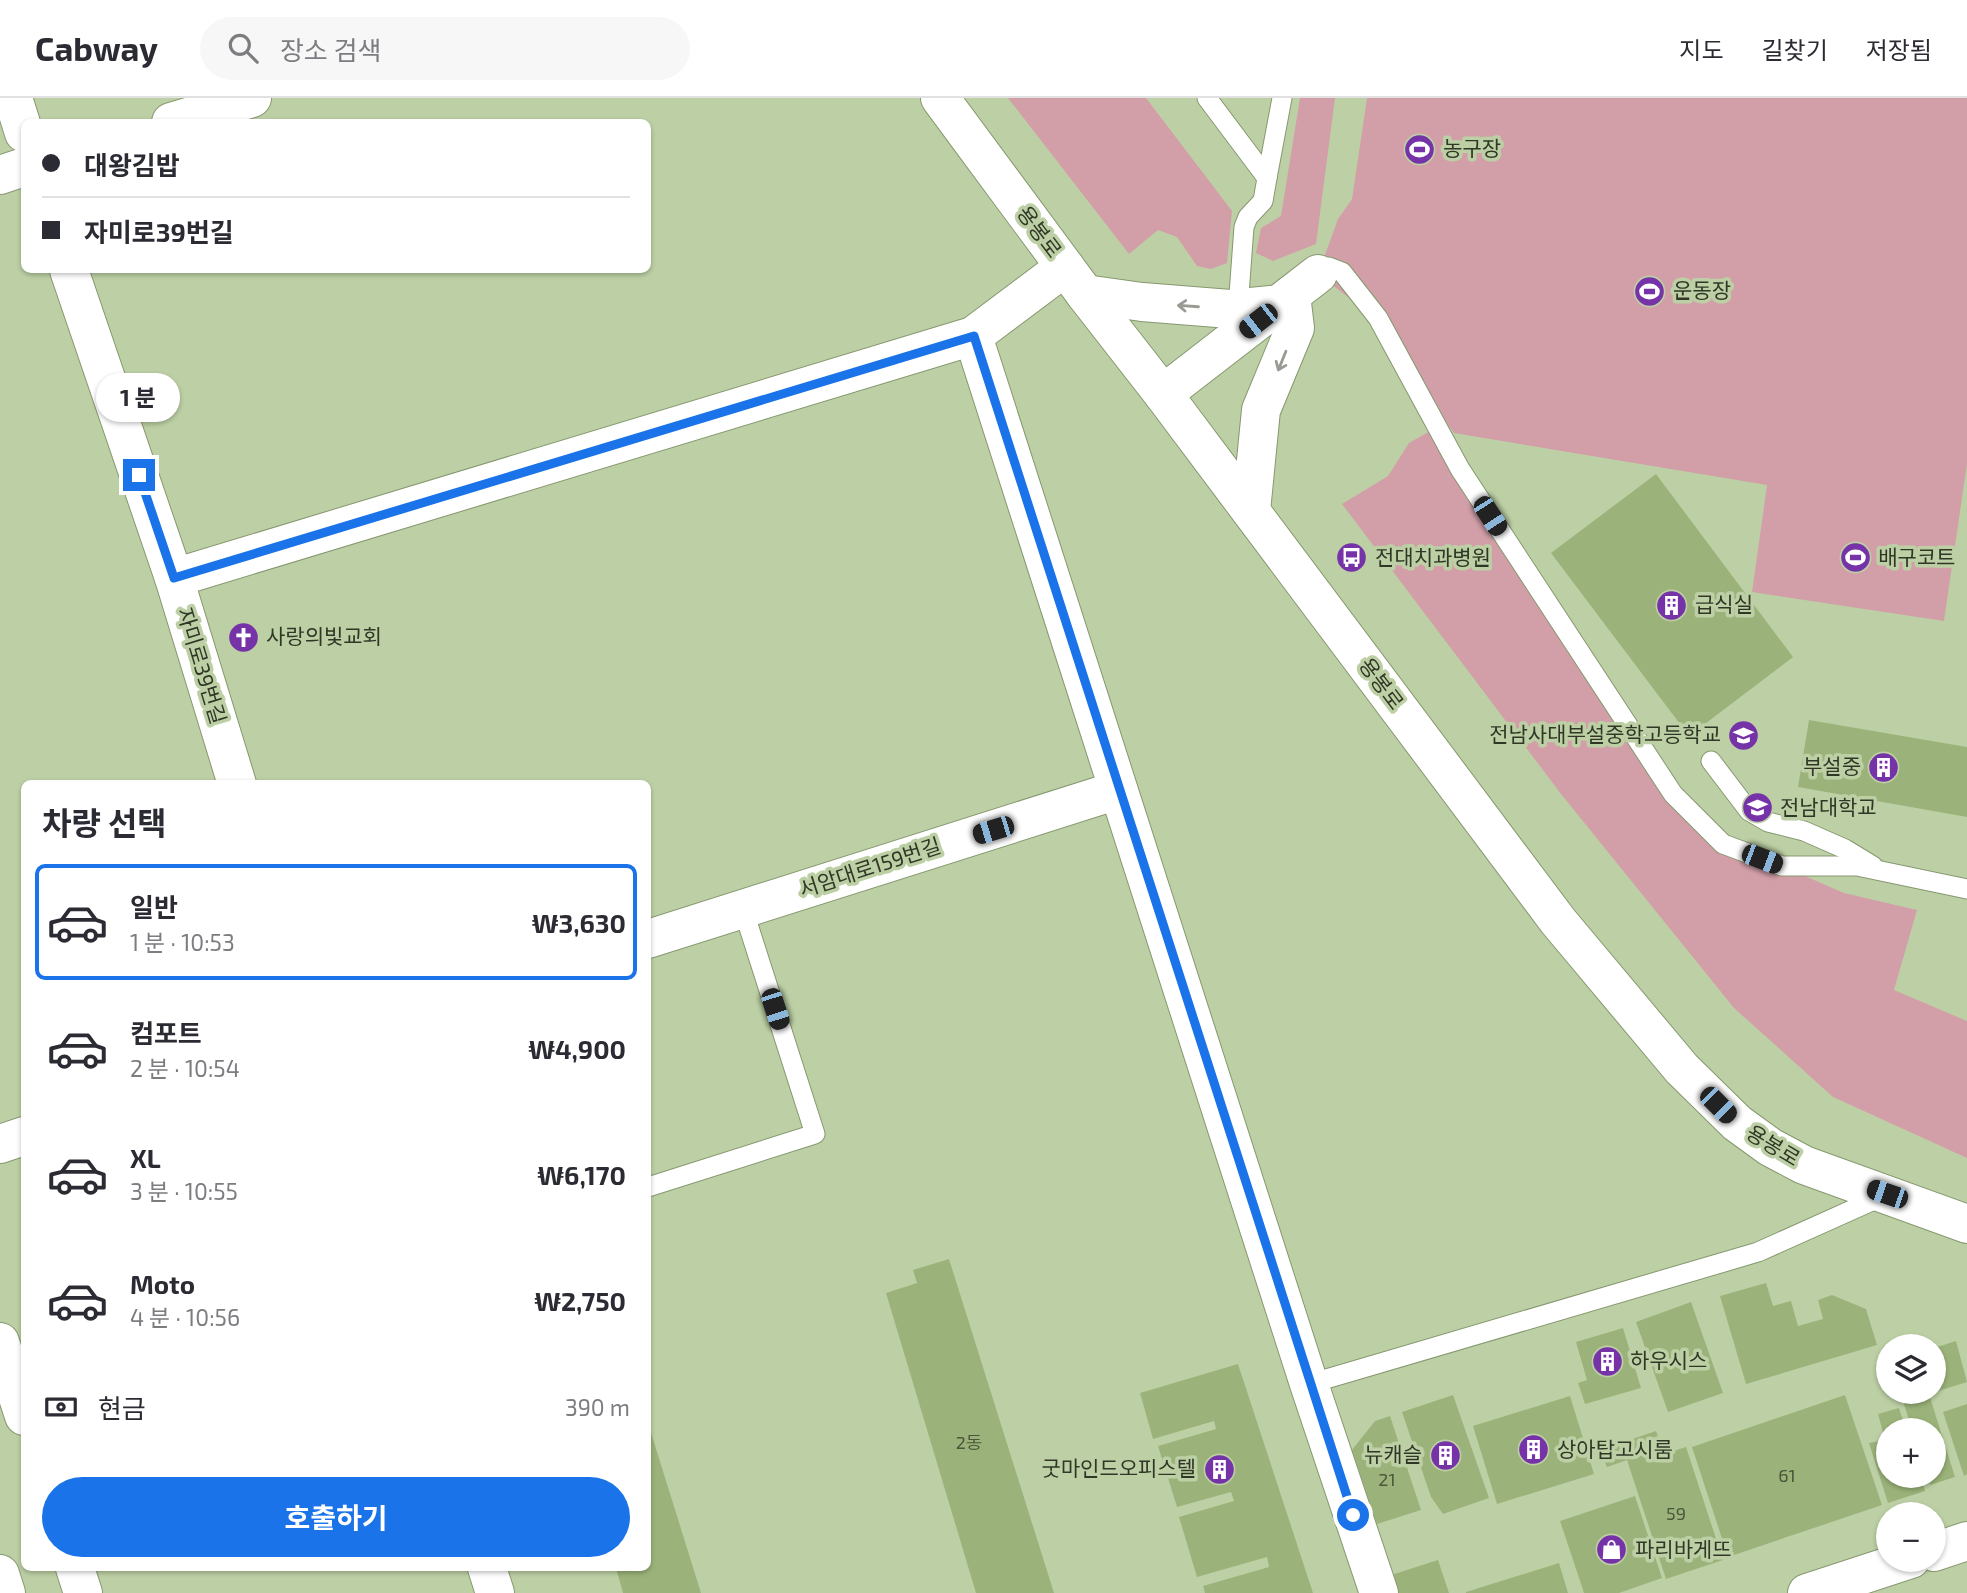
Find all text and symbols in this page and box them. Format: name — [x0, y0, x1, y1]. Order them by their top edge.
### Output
search box — [200, 17, 690, 80]
text: Cabway — [35, 28, 158, 68]
icon: search — [224, 29, 262, 67]
text: 장소 검색 — [280, 34, 381, 65]
text: 지도 — [1679, 35, 1724, 64]
text: 길찾기 — [1762, 35, 1828, 64]
text: 저장됨 — [1866, 35, 1932, 64]
sports icon: 농구장 — [1403, 132, 1437, 166]
place label: 농구장 — [1443, 135, 1501, 160]
text: 대왕김밥 — [84, 149, 180, 180]
street label: 용봉로 — [1013, 200, 1068, 262]
text: 자미로39번길 — [84, 216, 234, 247]
sports icon: 운동장 — [1633, 274, 1667, 308]
place label: 운동장 — [1673, 277, 1731, 302]
one-way arrow — [1177, 299, 1200, 312]
car — [1235, 300, 1282, 342]
one-way arrow — [1274, 349, 1287, 371]
callout: 1 분 — [97, 374, 181, 422]
text: 1 분 — [120, 383, 156, 411]
route end — [123, 459, 155, 491]
car — [1470, 493, 1511, 539]
bus stop icon: 전대치과병원 — [1335, 541, 1369, 575]
sports icon: 배구코트 — [1838, 541, 1872, 575]
place label: 전대치과병원 — [1375, 544, 1491, 569]
place label: 배구코트 — [1878, 544, 1955, 569]
building icon: 급식실 — [1655, 588, 1689, 622]
place label: 급식실 — [1695, 591, 1753, 616]
street label: 자미로39번길 — [173, 604, 232, 727]
church icon: 사랑의빛교회 — [226, 620, 260, 654]
place label: 사랑의빛교회 — [266, 623, 382, 648]
street label: 용봉로 — [1355, 652, 1410, 714]
school or university icon: 전남사대부설중학고등학교 — [1727, 718, 1761, 752]
place label: 전남사대부설중학고등학교 — [1489, 721, 1721, 746]
building icon: 부설중 — [1867, 750, 1901, 784]
place label: 부설중 — [1803, 753, 1861, 778]
school or university icon: 전남대학교 — [1740, 791, 1774, 825]
place label: 전남대학교 — [1780, 794, 1877, 819]
text: 차량 선택 — [42, 803, 167, 841]
car — [970, 814, 1017, 846]
street label: 서암대로159번길 — [796, 832, 944, 901]
car — [1739, 842, 1786, 876]
icon: car — [46, 891, 109, 954]
text: 일반 — [130, 891, 178, 922]
text: ₩3,630 — [532, 907, 626, 938]
text: 1 분 · 10:53 — [130, 928, 235, 956]
car — [759, 986, 792, 1032]
icon: car — [46, 1017, 109, 1080]
text: 컴포트 — [130, 1017, 202, 1048]
text: ₩4,900 — [528, 1033, 626, 1064]
text: 2 분 · 10:54 — [130, 1054, 240, 1082]
car — [1696, 1083, 1741, 1127]
street label: 용봉로 — [1742, 1119, 1805, 1170]
text: XL — [130, 1142, 161, 1173]
icon: car — [46, 1143, 109, 1206]
text: ₩6,170 — [537, 1159, 626, 1190]
text: 3 분 · 10:55 — [130, 1177, 238, 1205]
car — [1864, 1177, 1911, 1211]
text: Moto — [130, 1268, 195, 1299]
icon: car — [46, 1269, 109, 1332]
text: ₩2,750 — [534, 1285, 626, 1316]
text: 4 분 · 10:56 — [130, 1303, 240, 1331]
map controls — [1876, 1334, 1946, 1572]
button: layers — [1876, 1334, 1946, 1404]
building icon: 하우시스 — [1590, 1344, 1624, 1378]
place label: 하우시스 — [1630, 1347, 1707, 1372]
icon: cash — [42, 1388, 80, 1426]
text: 현금 — [98, 1392, 146, 1423]
text: 390 m — [565, 1393, 630, 1421]
button: + — [1876, 1418, 1946, 1488]
house number: 2동 — [956, 1431, 982, 1453]
building icon: 상아탑고시룸 — [1517, 1433, 1551, 1467]
place label: 상아탑고시룸 — [1557, 1436, 1673, 1461]
building icon: 뉴캐슬 — [1428, 1438, 1462, 1472]
place label: 뉴캐슬 — [1364, 1441, 1422, 1466]
building icon: 굿마인드오피스텔 — [1202, 1452, 1236, 1486]
place label: 굿마인드오피스텔 — [1041, 1455, 1196, 1480]
house number: 61 — [1778, 1464, 1796, 1486]
house number: 21 — [1378, 1468, 1396, 1490]
button: 호출하기 — [42, 1477, 630, 1557]
route start — [1337, 1499, 1369, 1531]
house number: 59 — [1666, 1502, 1686, 1524]
button: − — [1876, 1502, 1946, 1572]
shop icon: 파리바게뜨 — [1595, 1533, 1629, 1567]
place label: 파리바게뜨 — [1635, 1536, 1732, 1561]

